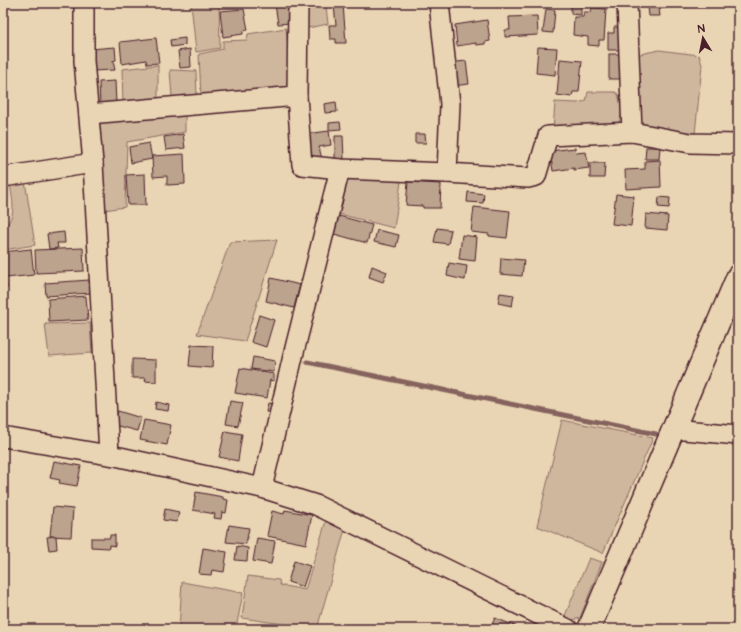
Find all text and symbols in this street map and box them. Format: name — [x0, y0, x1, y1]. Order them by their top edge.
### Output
north arrow — [683, 18, 723, 58]
text: N — [697, 21, 706, 37]

